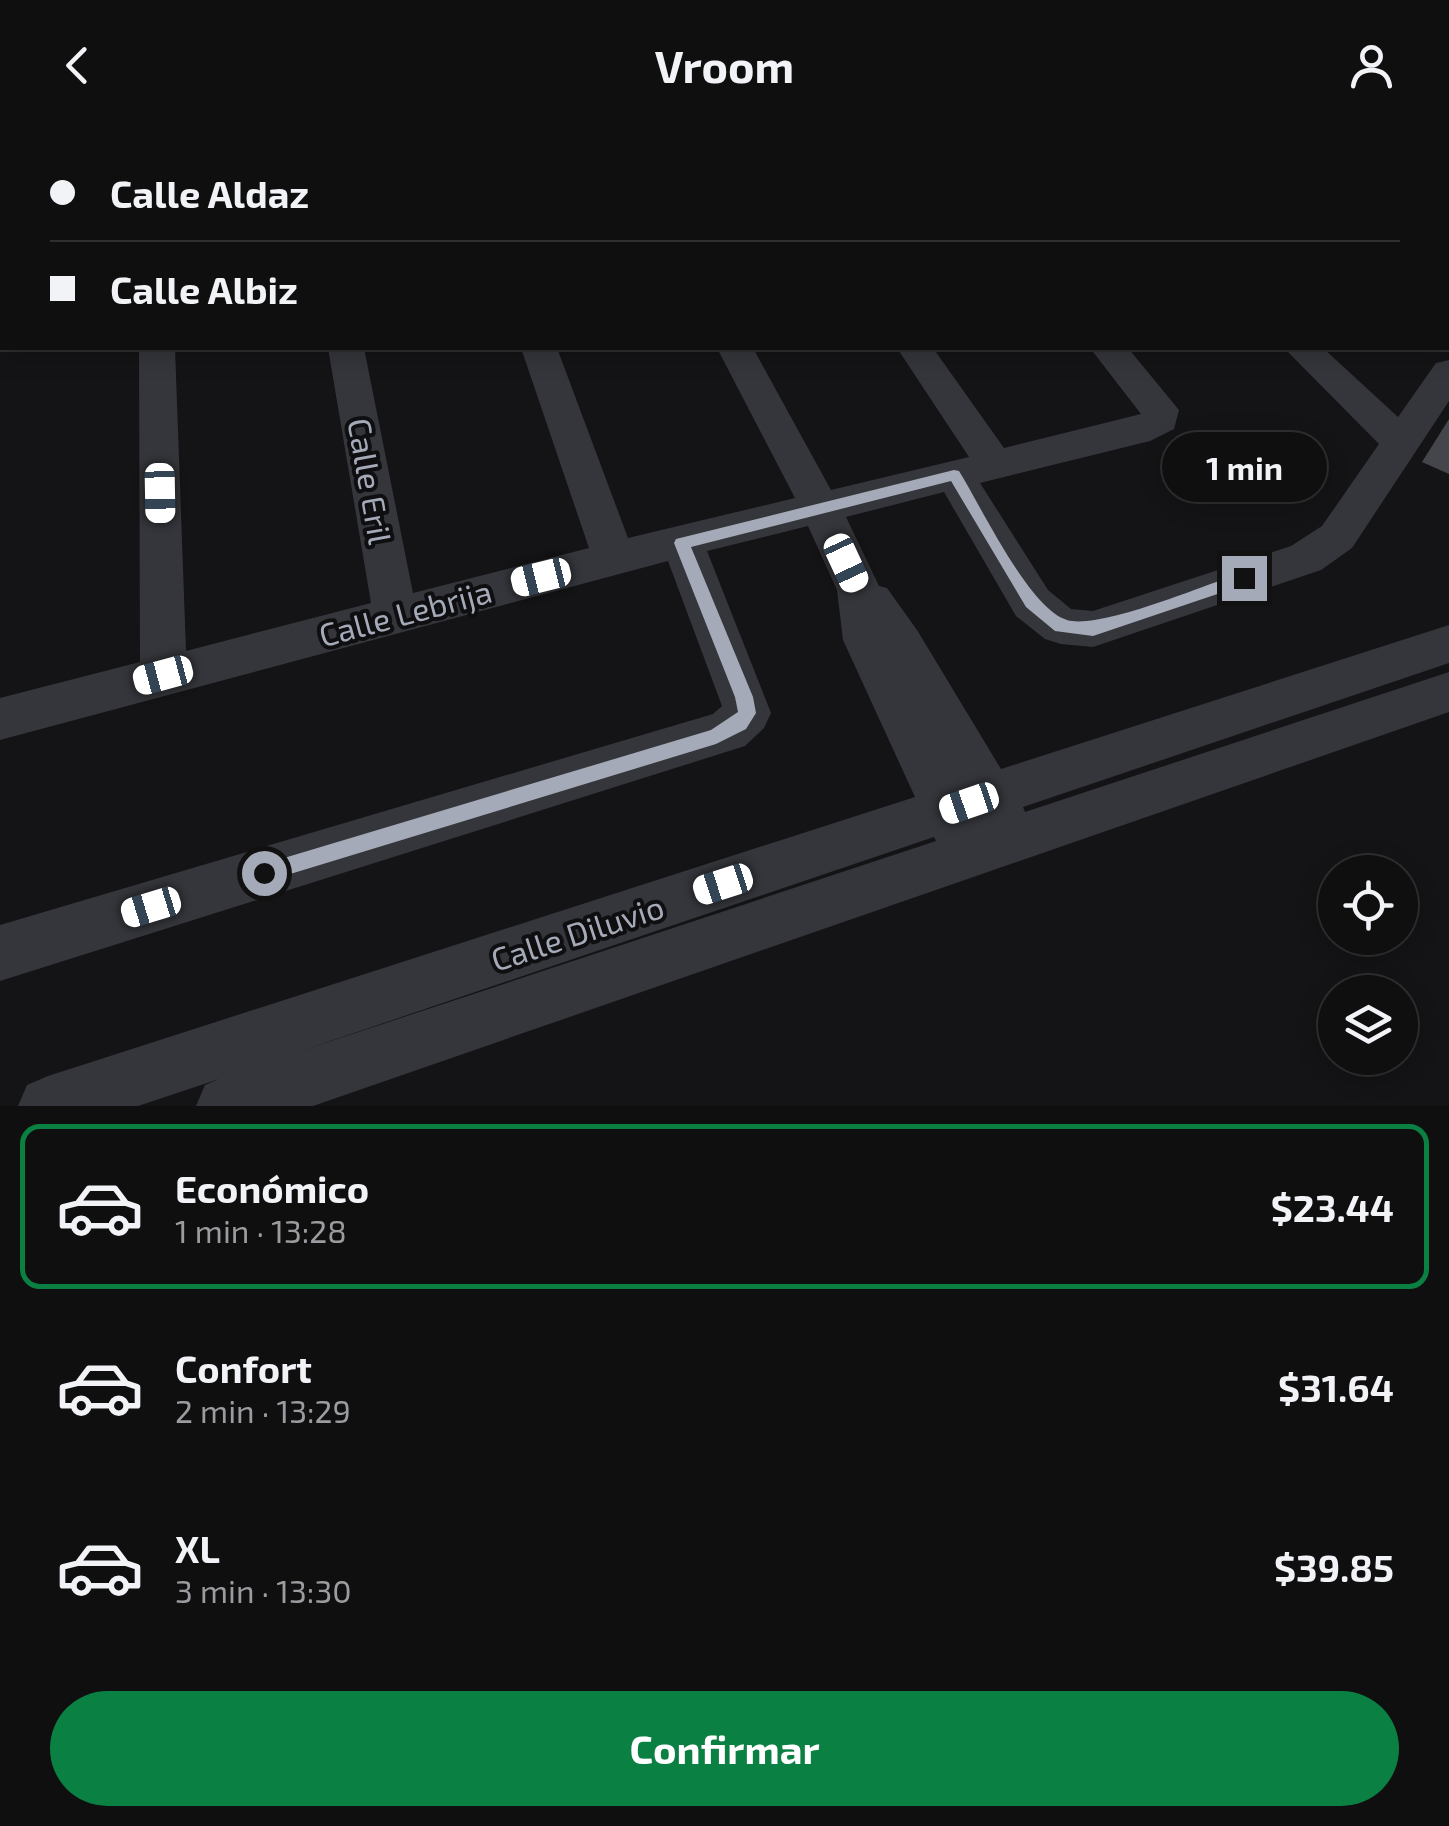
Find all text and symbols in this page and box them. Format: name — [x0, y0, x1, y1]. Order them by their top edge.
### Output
icon: back — [50, 38, 105, 93]
text: Vroom — [655, 38, 794, 92]
icon: person — [1344, 38, 1399, 93]
text: Calle Aldaz — [110, 170, 309, 216]
text: Calle Albiz — [110, 266, 298, 312]
street label: Calle Eril — [341, 415, 401, 547]
callout: 1 min — [1162, 433, 1326, 503]
text: 1 min — [1206, 448, 1283, 486]
car — [144, 463, 176, 523]
car — [820, 529, 872, 597]
car — [508, 555, 574, 599]
route end — [1222, 556, 1267, 601]
street label: Calle Lebrija — [314, 571, 496, 654]
car — [130, 653, 196, 697]
car — [936, 779, 1002, 827]
route start — [242, 851, 287, 896]
map controls — [1318, 855, 1418, 1075]
button: locate — [1318, 855, 1418, 955]
car — [690, 860, 756, 908]
car — [118, 884, 184, 930]
street label: Calle Diluvio — [486, 886, 668, 978]
button: layers — [1318, 975, 1418, 1075]
icon: car — [55, 1162, 145, 1252]
text: Económico — [175, 1165, 369, 1211]
text: $23.44 — [1271, 1184, 1394, 1230]
text: 1 min · 13:28 — [175, 1211, 347, 1249]
icon: car — [55, 1342, 145, 1432]
text: Confort — [175, 1345, 312, 1391]
text: $31.64 — [1278, 1364, 1394, 1410]
text: 2 min · 13:29 — [175, 1391, 351, 1429]
icon: car — [55, 1522, 145, 1612]
text: XL — [175, 1525, 220, 1571]
text: $39.85 — [1274, 1544, 1394, 1590]
text: 3 min · 13:30 — [175, 1571, 351, 1609]
button: Confirmar — [50, 1691, 1399, 1806]

